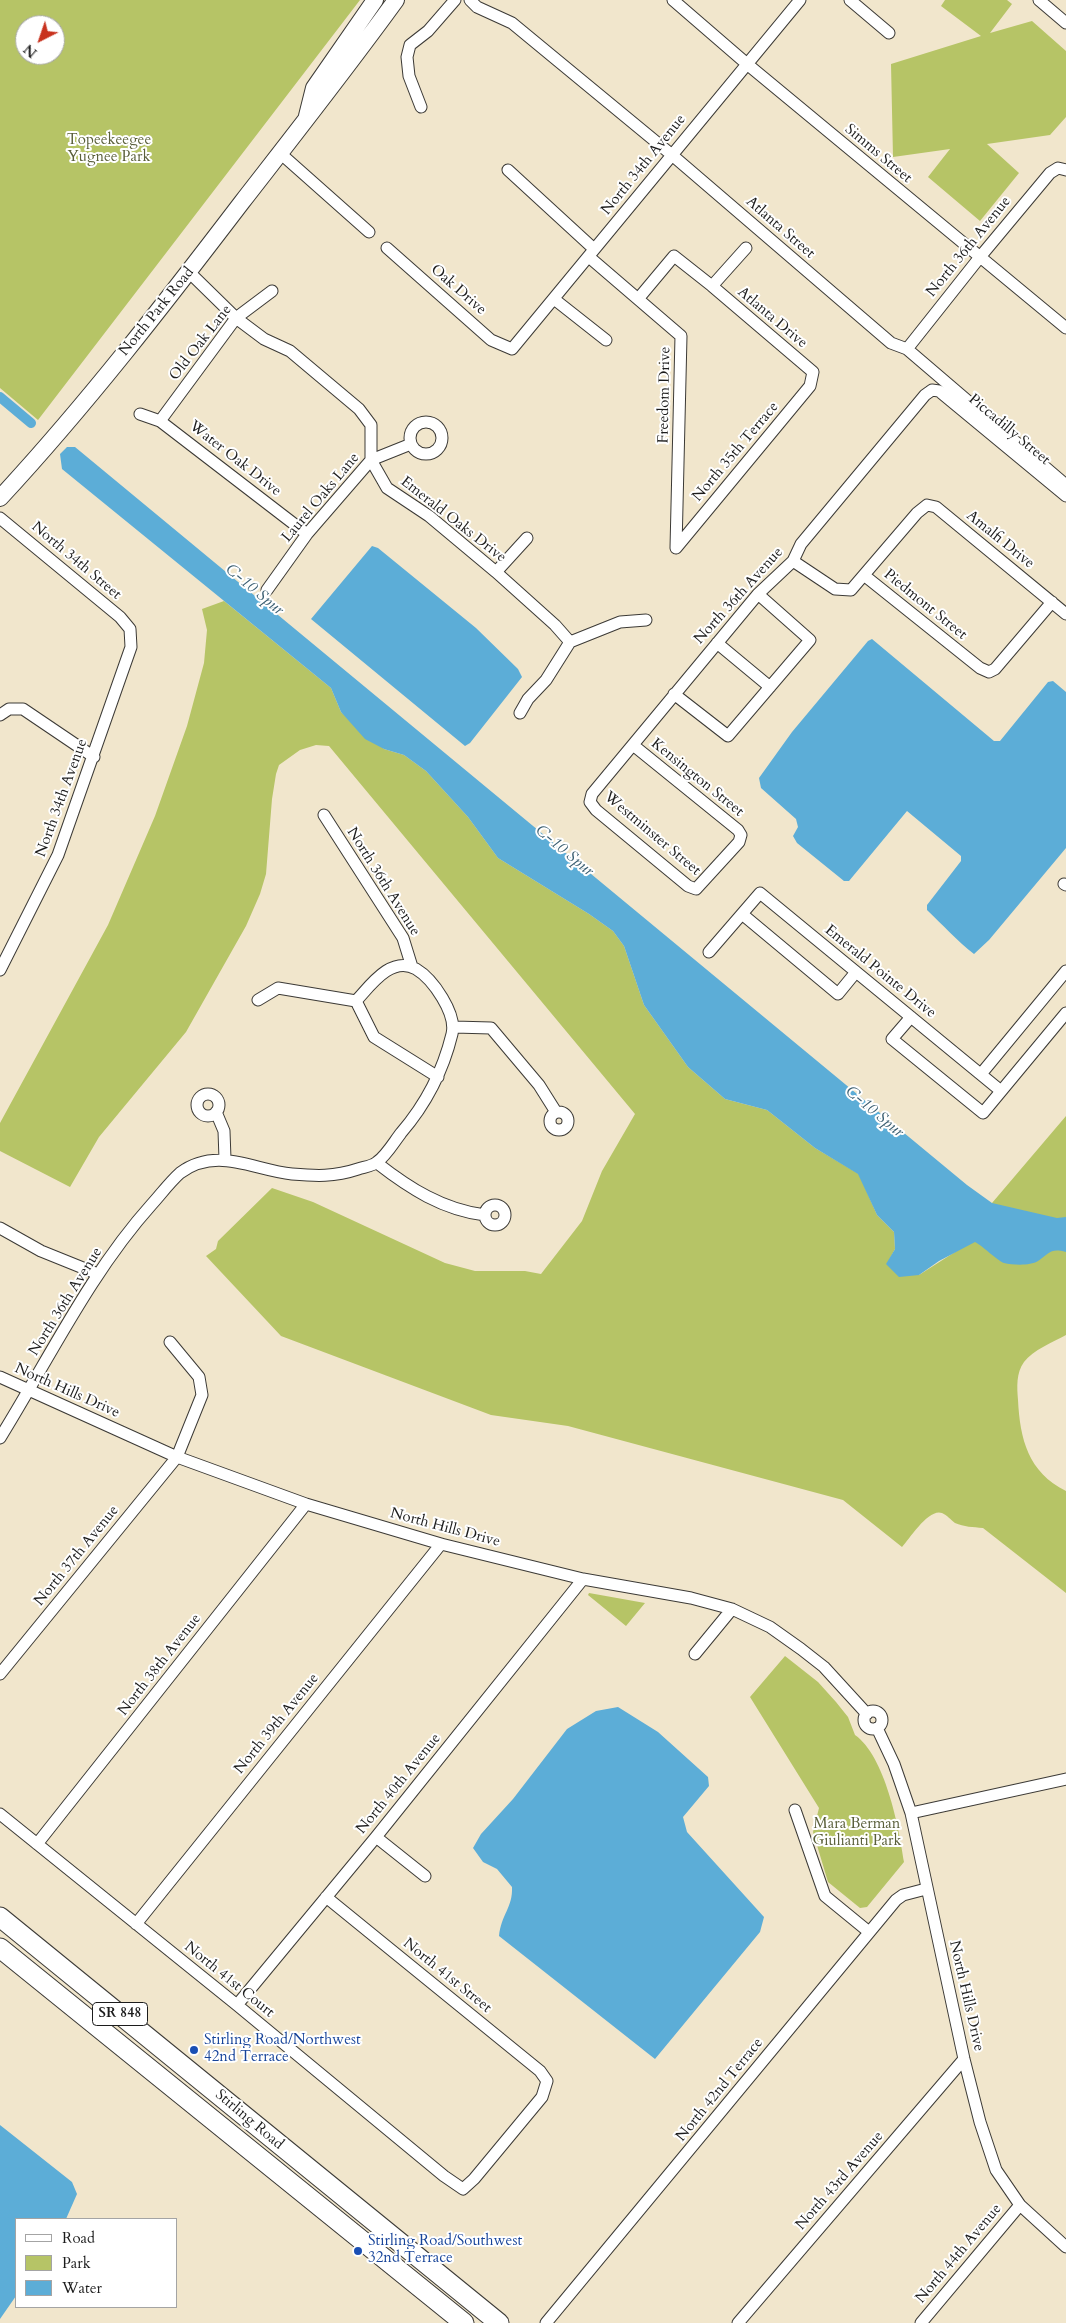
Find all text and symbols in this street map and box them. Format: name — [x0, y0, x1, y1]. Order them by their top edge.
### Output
north arrow — [15, 15, 65, 65]
text: N — [20, 40, 41, 62]
street label: North 34th Avenue — [598, 111, 690, 219]
street label: Simms Street — [841, 121, 915, 187]
park label: Topeekeegee Yugnee Park — [67, 132, 151, 167]
street label: Atlanta Street — [742, 193, 818, 263]
street label: North 36th Avenue — [923, 193, 1015, 301]
street label: Oak Drive — [427, 261, 489, 319]
street label: North Park Road — [116, 264, 198, 360]
street label: Atlanta Drive — [733, 284, 811, 352]
street label: Old Oak Lane — [166, 302, 236, 384]
street label: Freedom Drive — [655, 346, 675, 444]
street label: Piccadilly Street — [964, 391, 1054, 469]
street label: North 35th Terrace — [689, 398, 783, 506]
street label: Water Oak Drive — [185, 417, 285, 501]
street label: Laurel Oaks Lane — [278, 450, 364, 546]
street label: Emerald Oaks Drive — [397, 473, 509, 567]
street label: Amalfi Drive — [962, 507, 1038, 573]
street label: North 34th Street — [27, 518, 125, 604]
street label: North 36th Avenue — [691, 544, 787, 648]
water label: C-10 Spur — [221, 560, 287, 620]
street label: Piedmont Street — [880, 566, 970, 644]
street label: Kensington Street — [647, 735, 747, 821]
street label: North 34th Avenue — [32, 736, 92, 860]
street label: Westminster Street — [600, 788, 704, 880]
water label: C-10 Spur — [531, 821, 597, 881]
street label: North 36th Avenue — [342, 824, 424, 940]
street label: Emerald Pointe Drive — [821, 922, 939, 1022]
water label: C-10 Spur — [841, 1082, 907, 1142]
street label: North 36th Avenue — [25, 1244, 107, 1360]
street label: North Hills Drive — [12, 1360, 122, 1422]
street label: North 37th Avenue — [31, 1502, 123, 1610]
street label: North Hills Drive — [388, 1505, 502, 1551]
street label: North 38th Avenue — [115, 1610, 205, 1720]
street label: North 39th Avenue — [231, 1670, 323, 1778]
street label: North 40th Avenue — [353, 1730, 445, 1838]
park label: Mara Berman Giulianti Park — [812, 1816, 902, 1851]
street label: North 41st Street — [399, 1935, 495, 2017]
street label: North 41st Court — [180, 1938, 278, 2022]
street label: North Hills Drive — [945, 1939, 987, 2053]
road number: SR 848 — [92, 2002, 148, 2026]
place label: Stirling Road/Northwest 42nd Terrace — [204, 2032, 361, 2067]
street label: North 42nd Terrace — [673, 2035, 767, 2145]
marker: Stirling Road/Northwest 42nd Terrace — [188, 2044, 200, 2056]
street label: Stirling Road — [211, 2086, 287, 2154]
street label: North 43rd Avenue — [792, 2128, 888, 2234]
street label: North 44th Avenue — [912, 2201, 1006, 2307]
legend — [15, 2218, 178, 2308]
text: Road — [62, 2228, 95, 2248]
place label: Stirling Road/Southwest 32nd Terrace — [368, 2233, 522, 2268]
marker: Stirling Road/Southwest 32nd Terrace — [352, 2245, 364, 2257]
text: Park — [62, 2253, 91, 2273]
text: Water — [62, 2278, 102, 2298]

